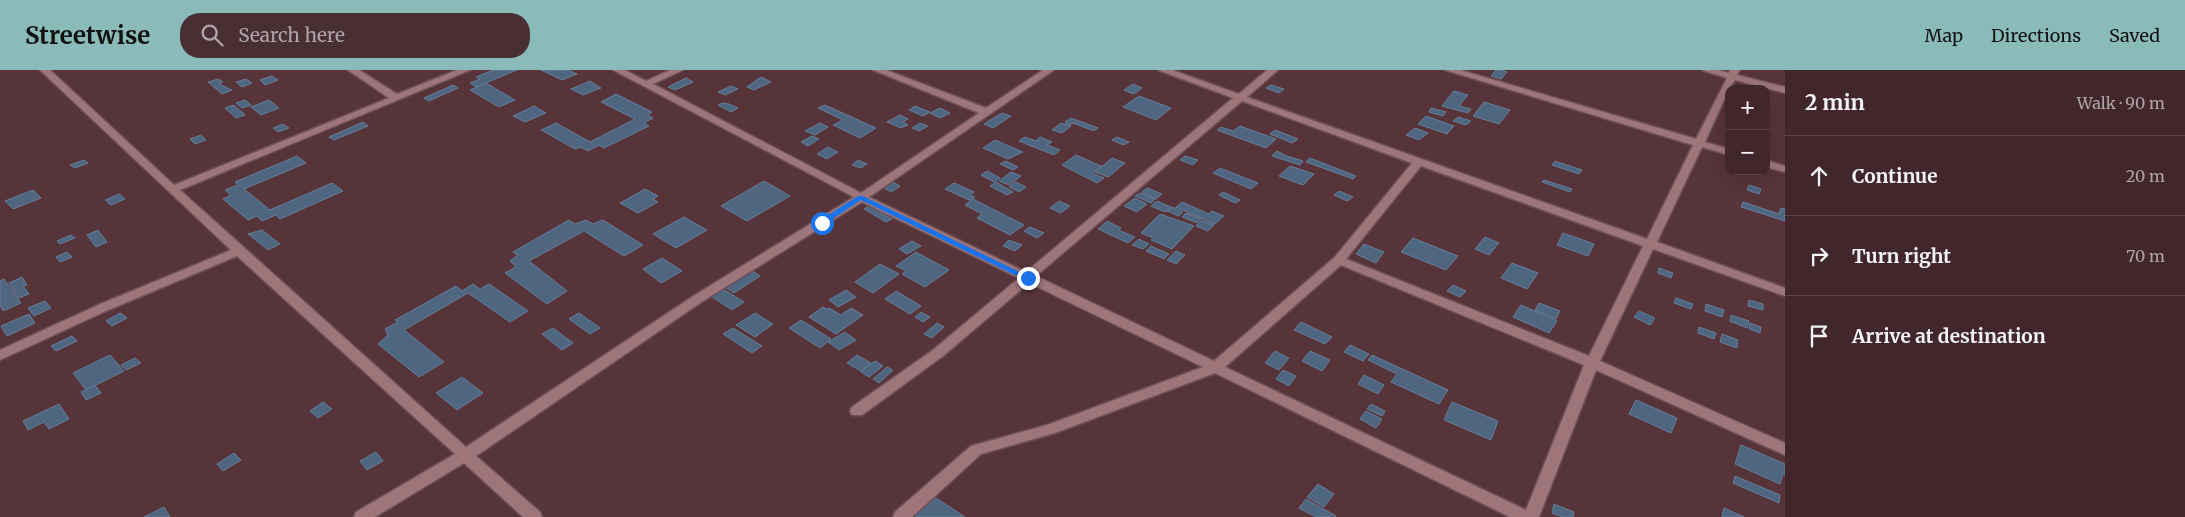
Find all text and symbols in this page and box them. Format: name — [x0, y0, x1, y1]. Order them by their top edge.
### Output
search box — [180, 13, 530, 58]
text: Streetwise — [25, 20, 150, 51]
icon: search — [198, 21, 226, 49]
text: Search here — [238, 23, 345, 47]
text: Map — [1925, 24, 1963, 47]
text: Directions — [1991, 24, 2081, 47]
text: Saved — [2109, 24, 2160, 47]
map controls — [1725, 85, 1770, 175]
button: + — [1725, 85, 1770, 130]
text: 2 min — [1805, 89, 1865, 116]
text: Walk · 90 m — [2077, 93, 2165, 113]
button: − — [1725, 130, 1770, 175]
icon: ahead — [1805, 162, 1833, 190]
text: Continue — [1852, 164, 1938, 188]
text: 20 m — [2126, 166, 2165, 186]
route start — [811, 212, 834, 235]
icon: right — [1805, 242, 1833, 270]
text: Turn right — [1852, 244, 1951, 268]
text: 70 m — [2126, 246, 2165, 266]
route end — [1017, 267, 1040, 290]
icon: arrive — [1805, 322, 1833, 350]
text: Arrive at destination — [1852, 324, 2046, 348]

